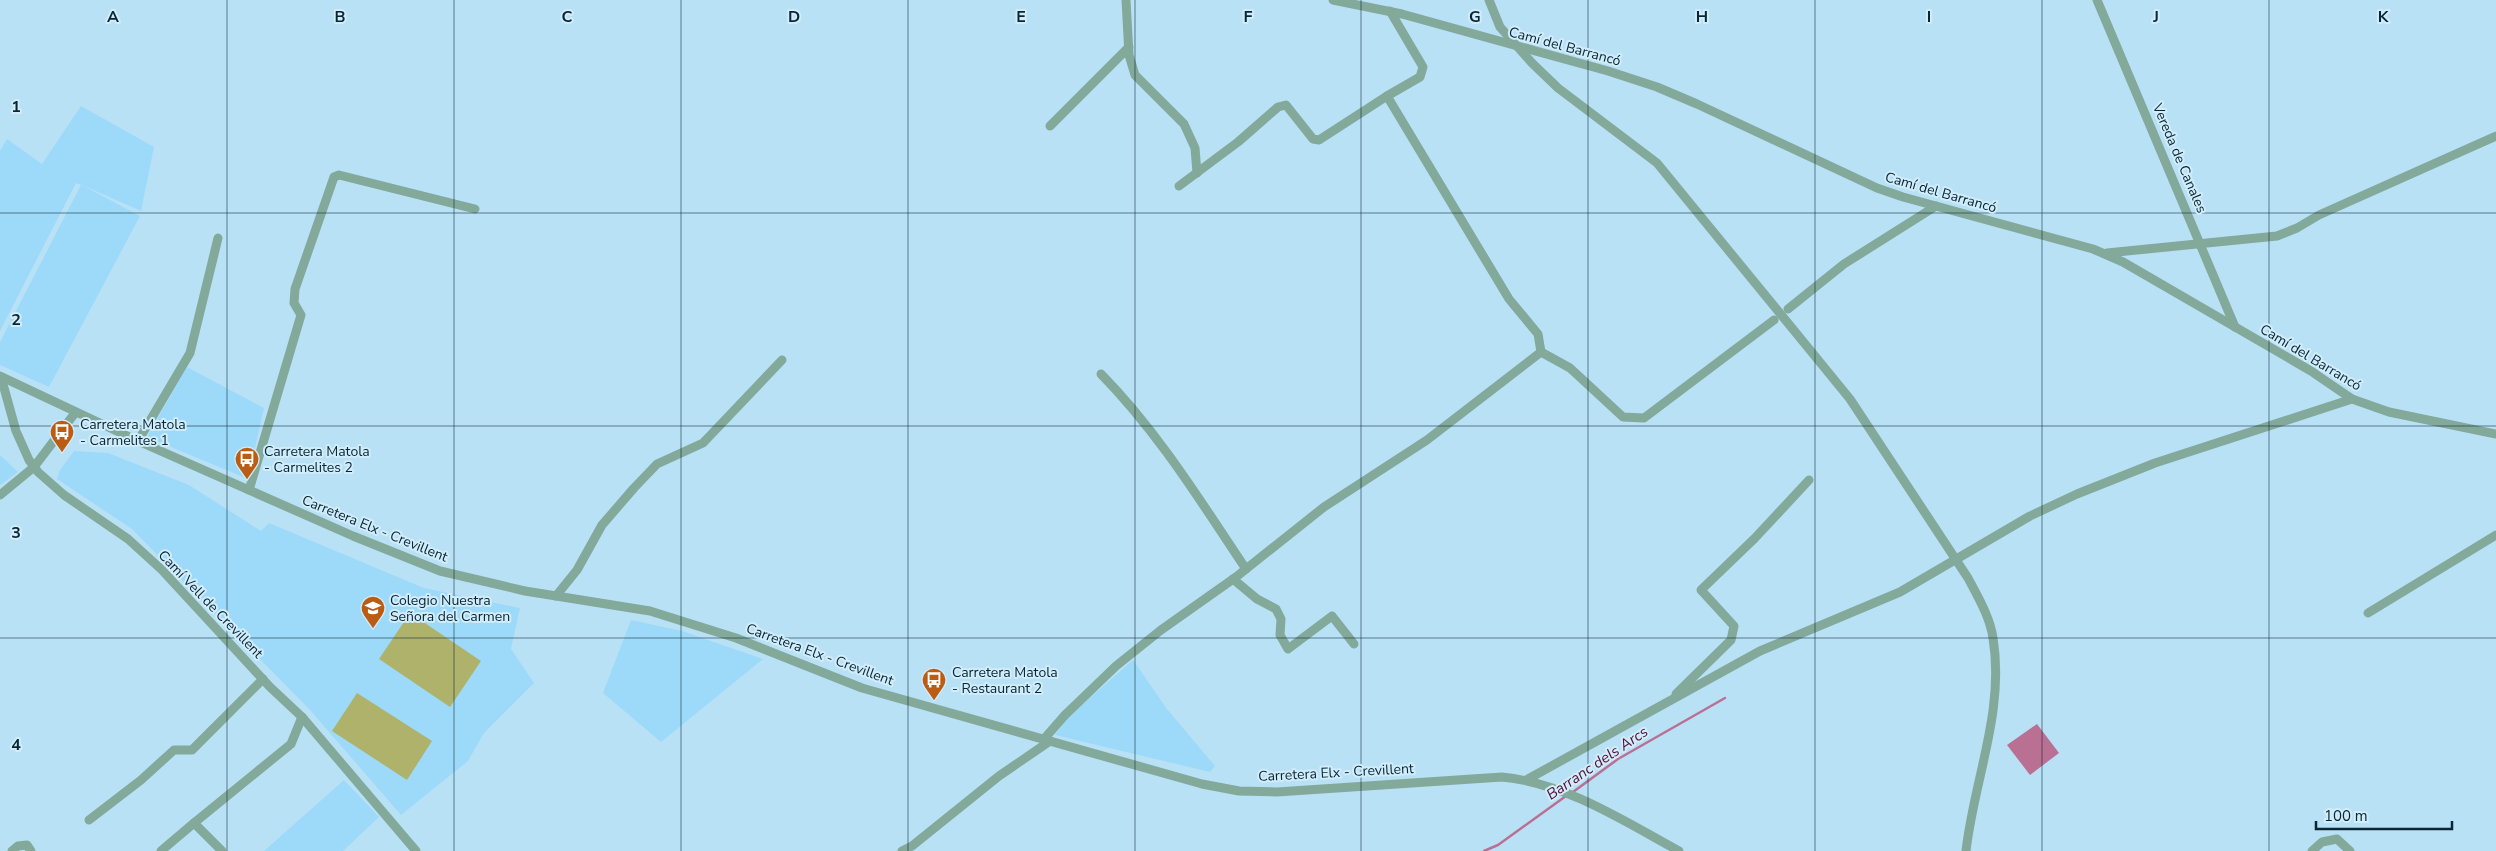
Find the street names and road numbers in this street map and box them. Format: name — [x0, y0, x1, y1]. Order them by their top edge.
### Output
street label: Camí del Barrancó — [1507, 22, 1623, 71]
street label: Vereda de Canales — [2147, 100, 2211, 216]
street label: Camí del Barrancó — [1883, 167, 1999, 218]
street label: Camí del Barrancó — [2257, 320, 2365, 395]
street label: Carretera Elx - Crevillent — [299, 490, 451, 566]
street label: Camí Vell de Crevillent — [154, 546, 267, 663]
street label: Carretera Elx - Crevillent — [743, 619, 896, 690]
street label: Carretera Elx - Crevillent — [1258, 759, 1414, 786]

